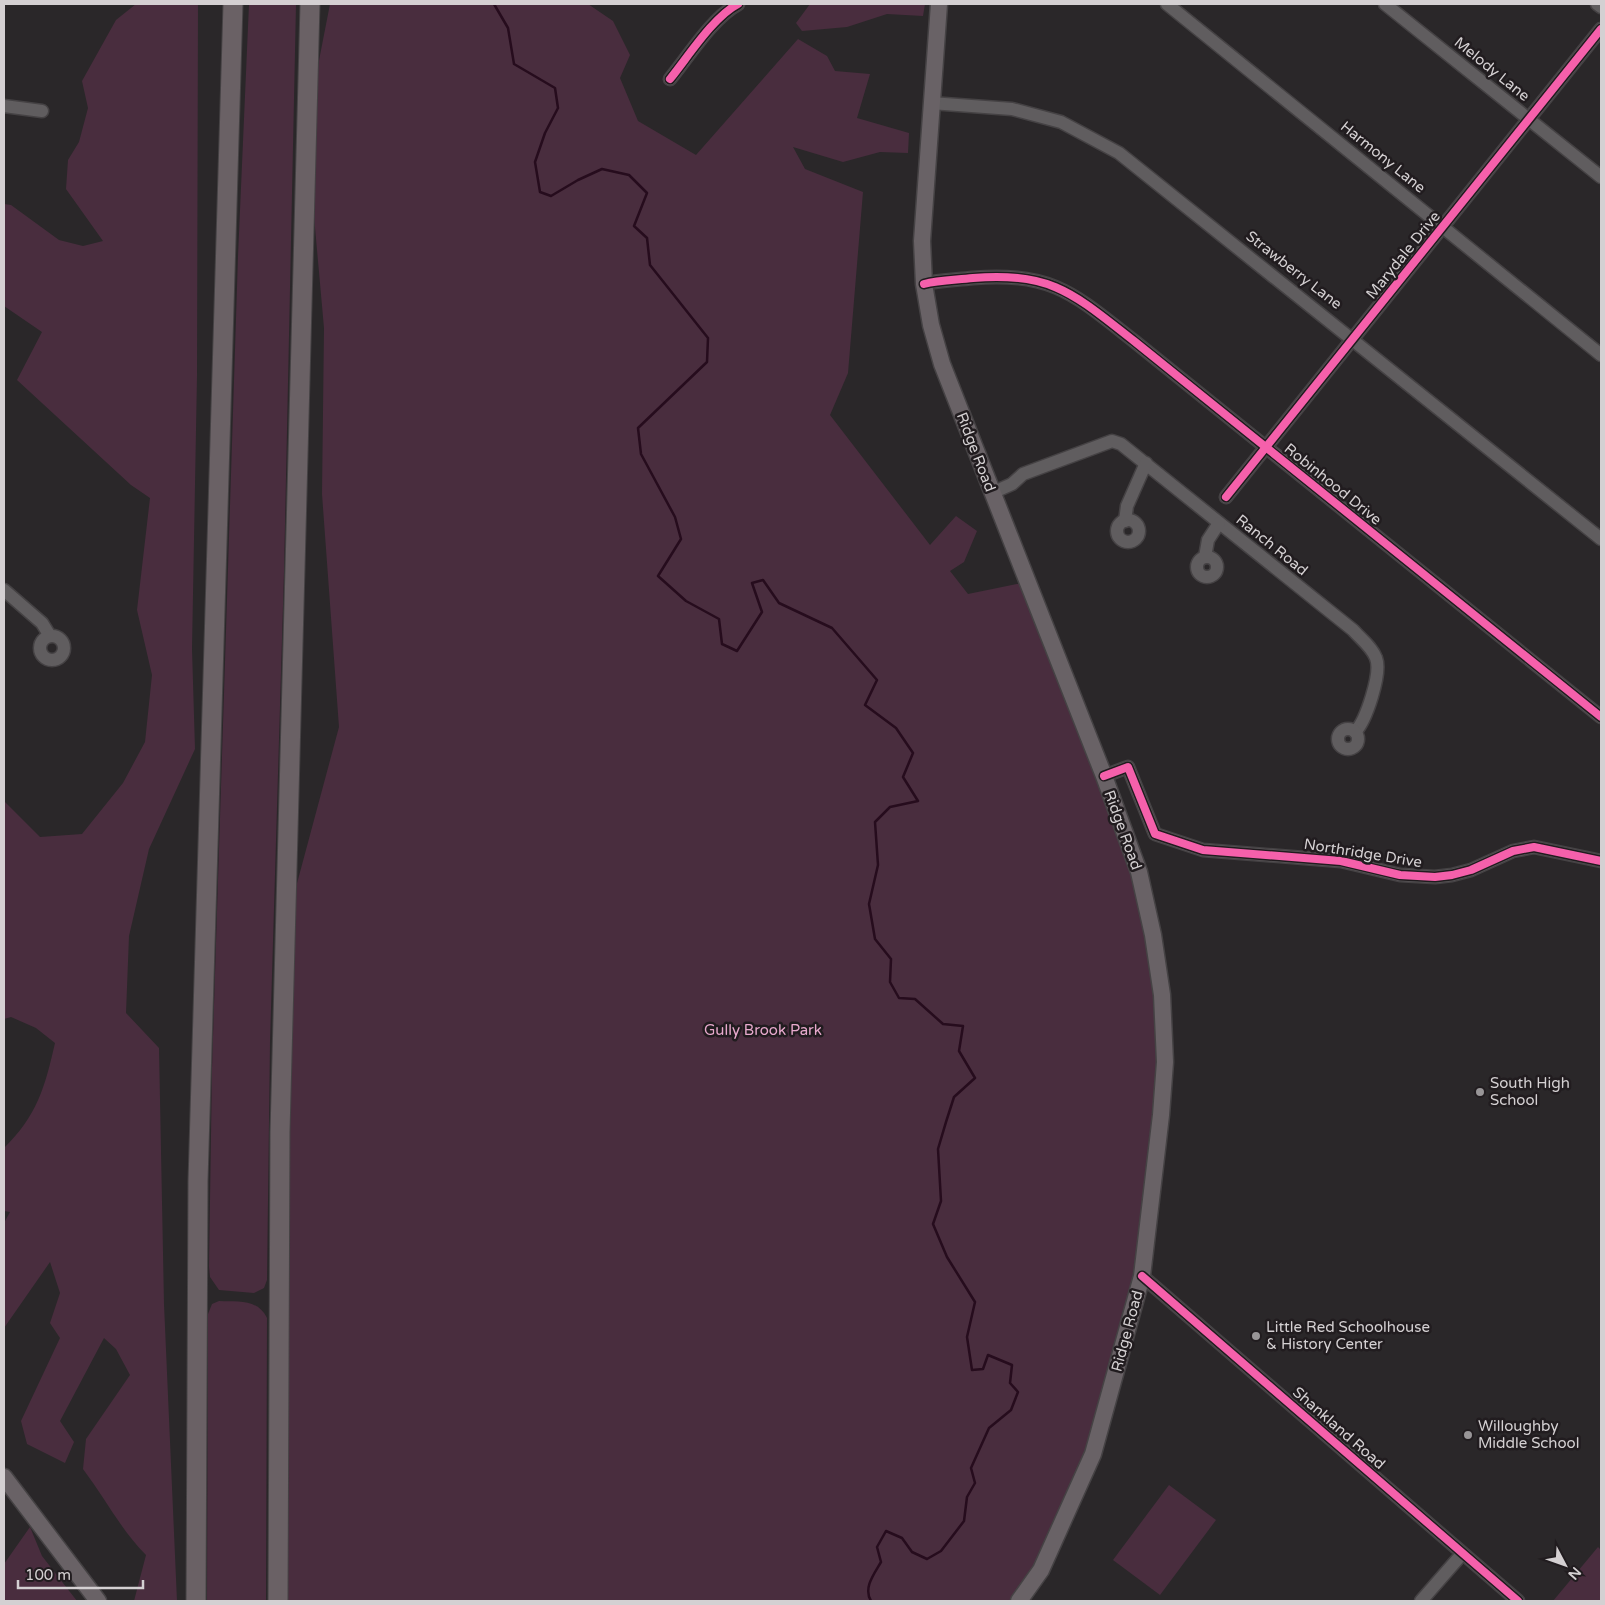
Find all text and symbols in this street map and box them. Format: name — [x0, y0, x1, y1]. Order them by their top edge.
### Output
street label: Melody Lane — [1451, 33, 1533, 105]
street label: Harmony Lane — [1337, 117, 1429, 197]
street label: Marydale Drive — [1362, 208, 1444, 302]
street label: Strawberry Lane — [1242, 227, 1346, 313]
street label: Ridge Road — [953, 410, 999, 494]
street label: Robinhood Drive — [1281, 439, 1385, 529]
street label: Ranch Road — [1233, 511, 1311, 579]
street label: Ridge Road — [1100, 788, 1146, 872]
street label: Northridge Drive — [1303, 835, 1423, 871]
park label: Gully Brook Park — [704, 1021, 822, 1039]
place label: South High School — [1490, 1074, 1570, 1109]
marker: South High School — [1474, 1086, 1486, 1098]
street label: Ridge Road — [1108, 1288, 1146, 1374]
place label: Little Red Schoolhouse & History Center — [1266, 1318, 1430, 1353]
marker: Little Red Schoolhouse & History Center — [1250, 1330, 1262, 1342]
street label: Shankland Road — [1289, 1383, 1389, 1473]
place label: Willoughby Middle School — [1478, 1417, 1579, 1452]
marker: Willoughby Middle School — [1462, 1429, 1474, 1441]
north arrow — [1540, 1540, 1590, 1590]
scale bar — [18, 1558, 142, 1590]
text: N — [1564, 1563, 1585, 1583]
text: 100 m — [25, 1566, 71, 1584]

